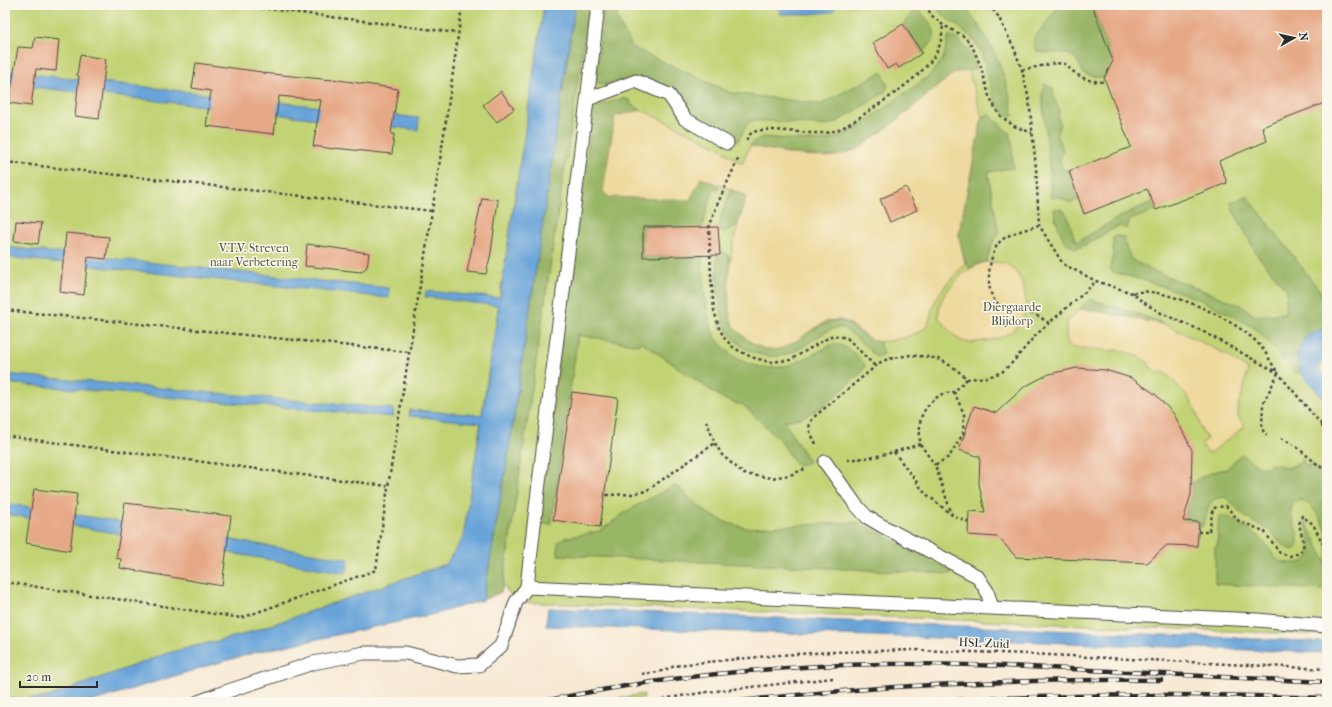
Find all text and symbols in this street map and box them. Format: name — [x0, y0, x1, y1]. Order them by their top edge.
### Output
north arrow — [1274, 18, 1314, 58]
text: N — [1296, 32, 1311, 42]
park label: V.T.V. Streven naar Verbetering — [210, 241, 299, 269]
park label: Diergaarde Blijdorp — [983, 300, 1041, 328]
street label: HSL-Zuid — [958, 635, 1010, 651]
scale bar — [20, 663, 97, 689]
text: 20 m — [26, 670, 51, 684]

